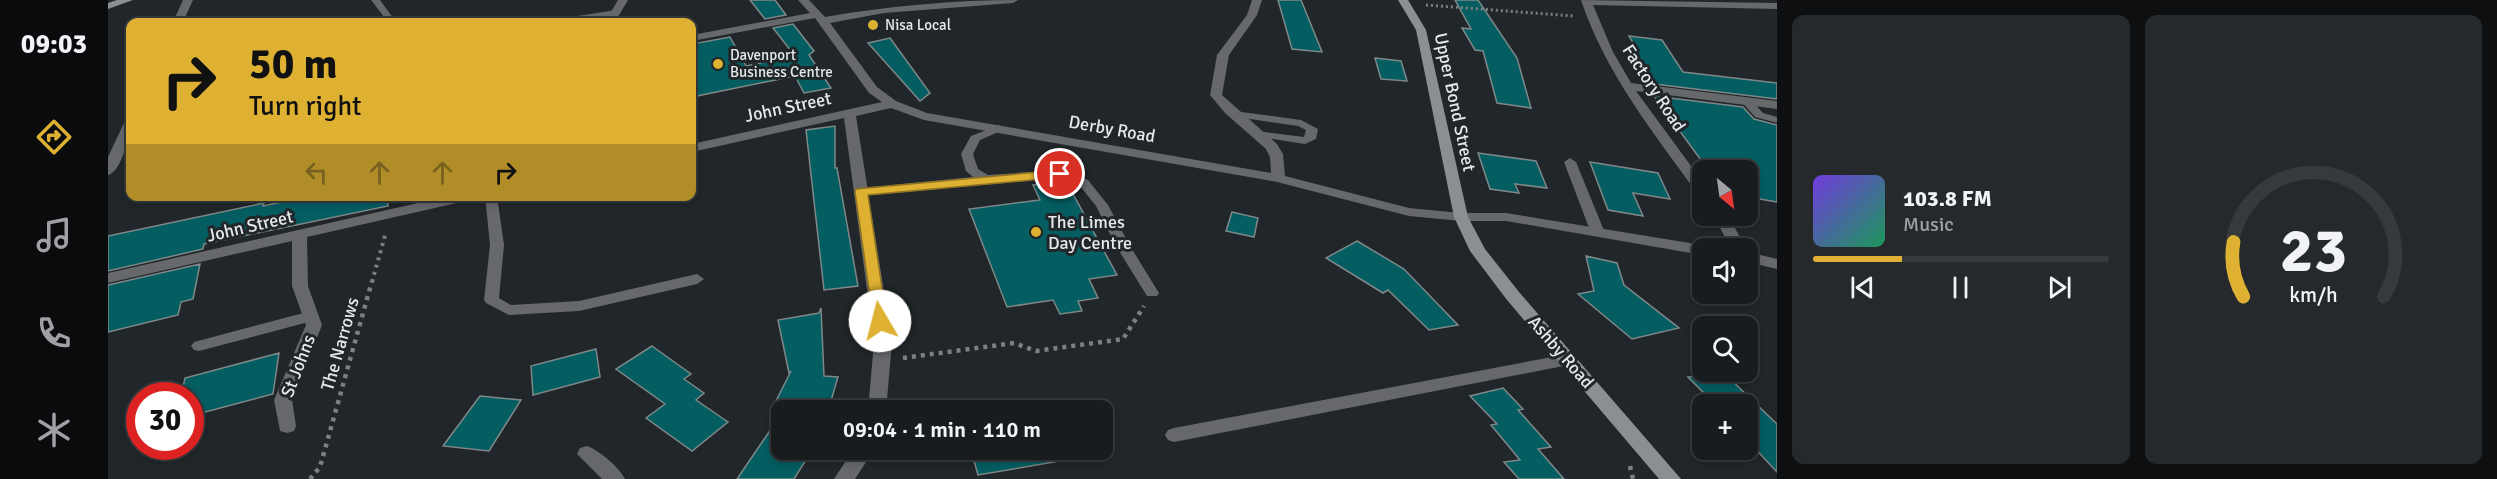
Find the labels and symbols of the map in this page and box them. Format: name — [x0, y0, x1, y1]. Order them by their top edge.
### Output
place label: Nisa Local — [885, 16, 951, 34]
marker: Nisa Local — [866, 18, 880, 32]
street label: Upper Bond Street — [1430, 31, 1480, 173]
street label: Factory Road — [1618, 40, 1690, 136]
place label: Davenport Business Centre — [730, 46, 833, 81]
marker: Davenport Business Centre — [711, 57, 725, 71]
street label: John Street — [743, 87, 833, 127]
street label: Derby Road — [1067, 111, 1157, 147]
pin — [1034, 148, 1085, 199]
north arrow — [1692, 160, 1758, 226]
street label: John Street — [205, 205, 295, 247]
place label: The Limes Day Centre — [1048, 211, 1132, 254]
marker: The Limes Day Centre — [1029, 225, 1043, 239]
position arrow — [848, 289, 912, 353]
street label: The Narrows — [316, 295, 364, 393]
street label: Ashby Road — [1523, 311, 1599, 393]
street label: St Johns — [276, 332, 320, 400]
speed limit sign: 30 — [126, 382, 204, 460]

